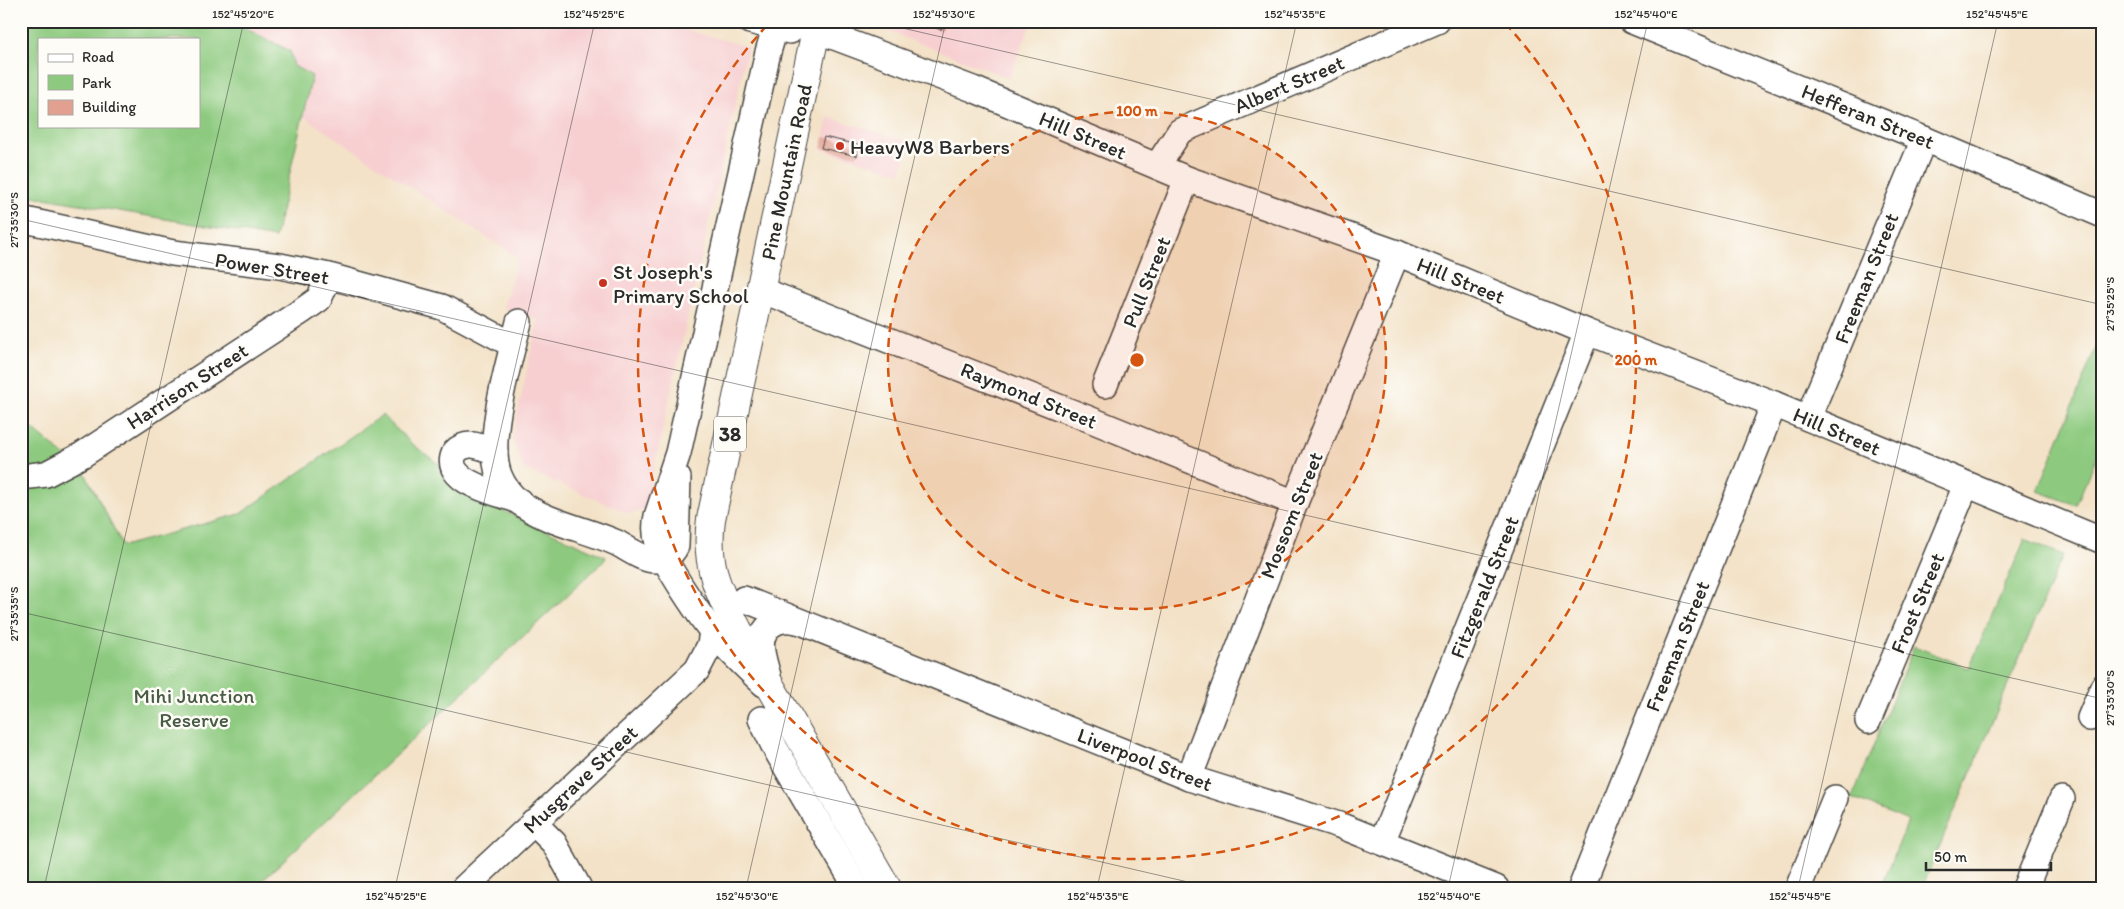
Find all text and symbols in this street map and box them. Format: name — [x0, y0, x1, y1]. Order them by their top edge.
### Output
text: 152°45'20"E — [212, 7, 274, 21]
text: 152°45'25"E — [563, 7, 625, 21]
text: 152°45'30"E — [913, 7, 976, 21]
text: 152°45'35"E — [1264, 7, 1326, 21]
text: 152°45'40"E — [1614, 7, 1678, 21]
text: 152°45'45"E — [1966, 7, 2028, 21]
legend — [38, 38, 200, 128]
text: Road — [82, 48, 115, 66]
street label: Albert Street — [1230, 50, 1348, 118]
text: Park — [82, 74, 112, 92]
street label: Hefferan Street — [1798, 78, 1938, 154]
street label: Pine Mountain Road — [755, 82, 817, 262]
text: Building — [82, 98, 136, 116]
text: 100 m — [1116, 102, 1158, 120]
street label: Hill Street — [1036, 105, 1131, 165]
place label: HeavyW8 Barbers — [850, 134, 1010, 159]
marker: HeavyW8 Barbers — [834, 140, 846, 152]
text: 27°35'30"S — [7, 192, 21, 248]
street label: Freeman Street — [1828, 209, 1904, 347]
street label: Pull Street — [1116, 233, 1176, 331]
street label: Power Street — [213, 247, 331, 289]
street label: Hill Street — [1413, 251, 1509, 309]
place label: St Joseph's Primary School — [613, 259, 749, 308]
text: 27°35'25"S — [2103, 276, 2117, 331]
marker: St Joseph's Primary School — [597, 277, 609, 289]
street label: Harrison Street — [122, 337, 252, 435]
centre of rings — [1128, 351, 1146, 369]
text: 200 m — [1615, 351, 1658, 369]
street label: Raymond Street — [957, 356, 1101, 434]
street label: Hill Street — [1790, 401, 1885, 461]
road number: 38 — [714, 416, 746, 452]
street label: Mossom Street — [1254, 448, 1328, 582]
street label: Fitzgerald Street — [1444, 512, 1524, 662]
street label: Frost Street — [1885, 549, 1949, 657]
street label: Freeman Street — [1639, 577, 1715, 715]
text: 27°35'35"S — [7, 586, 21, 641]
text: 27°35'30"S — [2103, 670, 2117, 726]
park label: Mihi Junction Reserve — [134, 683, 254, 732]
street label: Musgrave Street — [518, 720, 642, 838]
street label: Liverpool Street — [1074, 722, 1216, 796]
scale bar — [1926, 839, 2052, 871]
text: 50 m — [1934, 848, 1967, 866]
text: 152°45'25"E — [365, 889, 427, 903]
text: 152°45'30"E — [716, 889, 779, 903]
text: 152°45'35"E — [1067, 889, 1129, 903]
text: 152°45'40"E — [1417, 889, 1481, 903]
text: 152°45'45"E — [1769, 889, 1831, 903]

